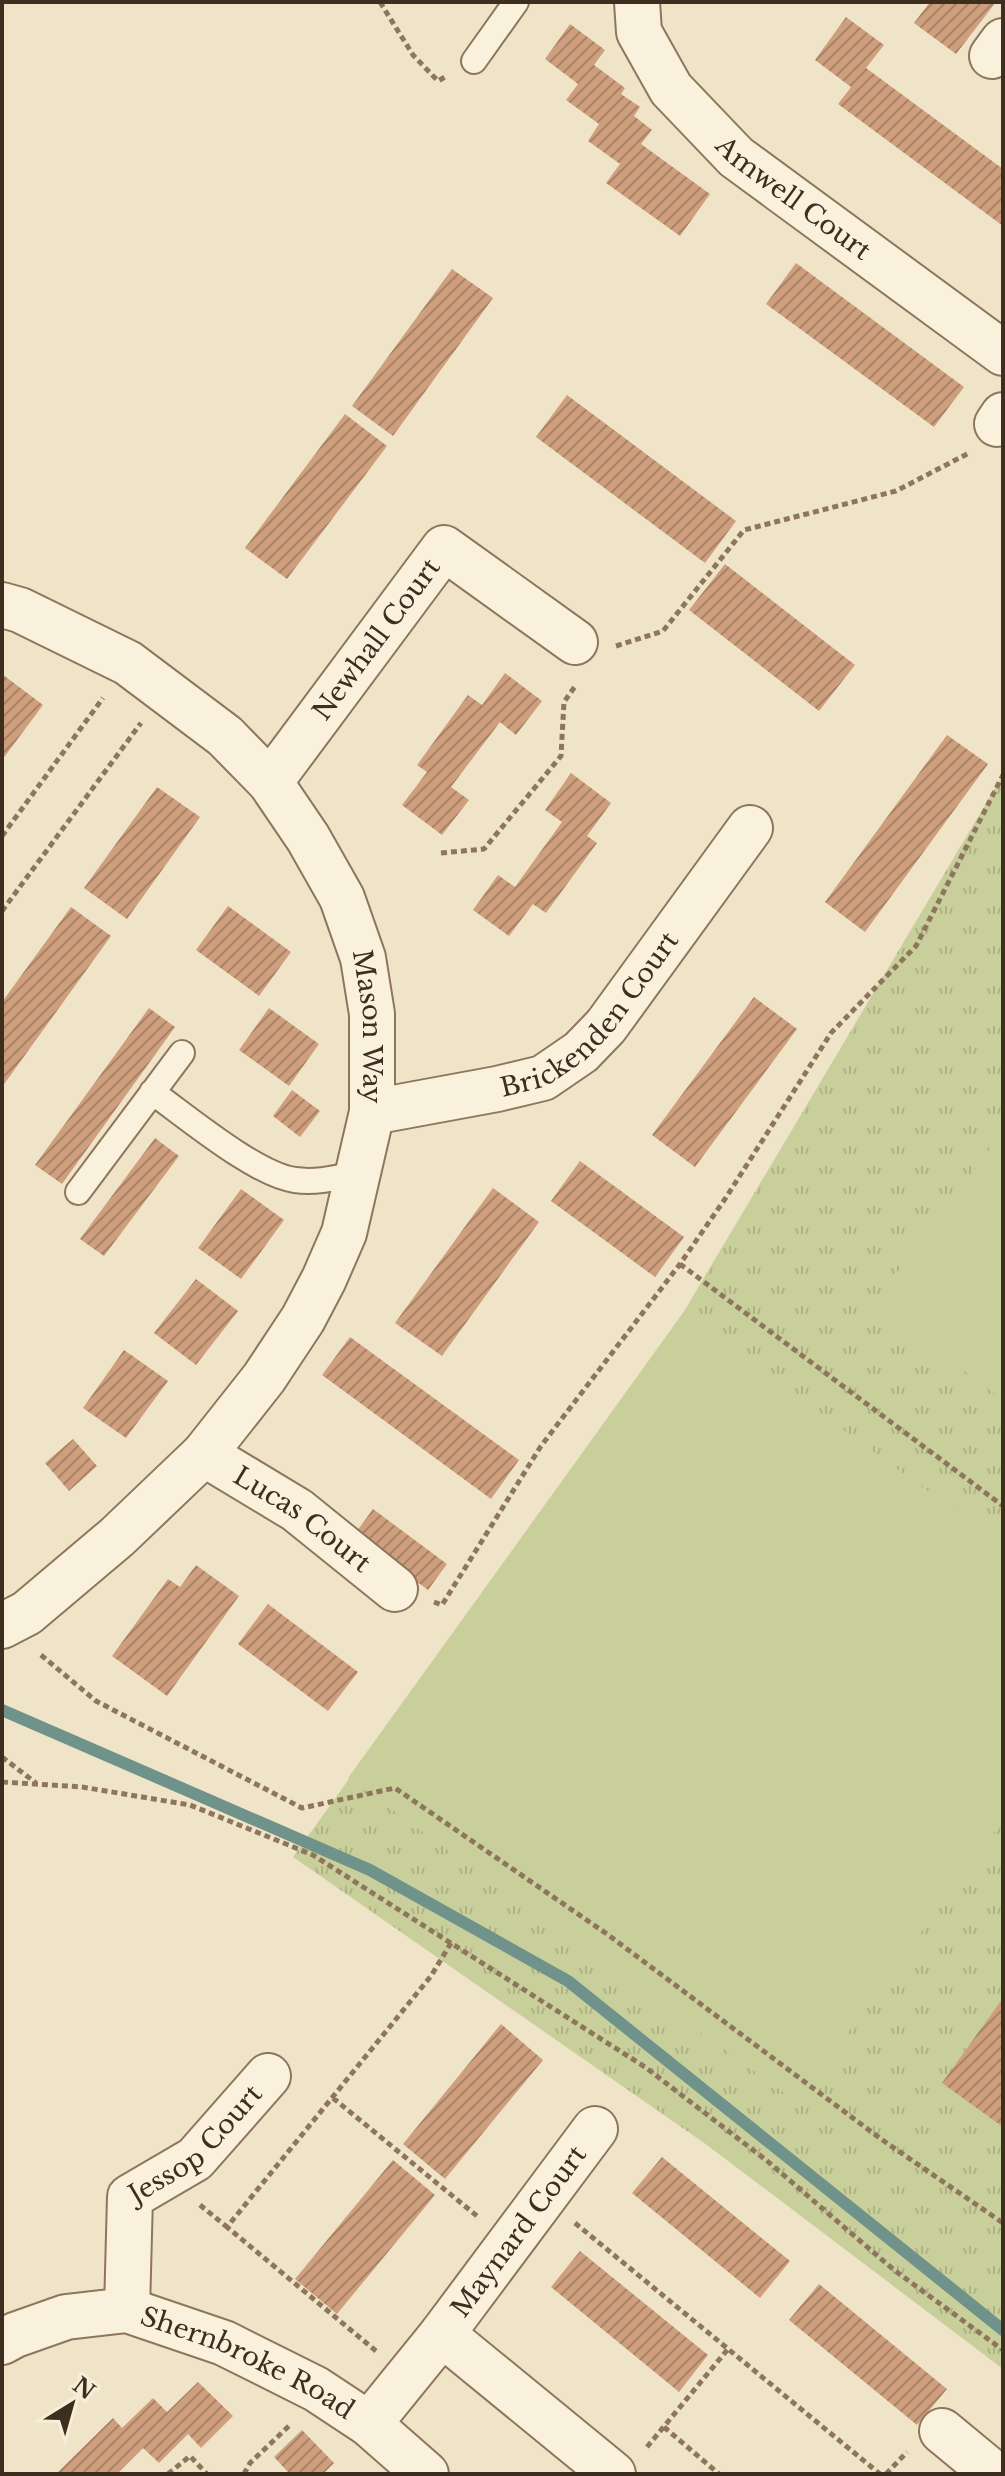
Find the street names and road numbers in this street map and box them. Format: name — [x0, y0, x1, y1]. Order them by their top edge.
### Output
street label: Amwell Court — [708, 129, 877, 267]
street label: Newhall Court — [306, 552, 447, 726]
street label: Brickenden Court — [497, 925, 685, 1104]
street label: Mason Way — [346, 947, 389, 1104]
street label: Lucas Court — [228, 1460, 377, 1579]
street label: Jessop Court — [120, 2078, 269, 2212]
street label: Maynard Court — [444, 2139, 593, 2323]
street label: Shernbroke Road — [136, 2300, 361, 2426]

